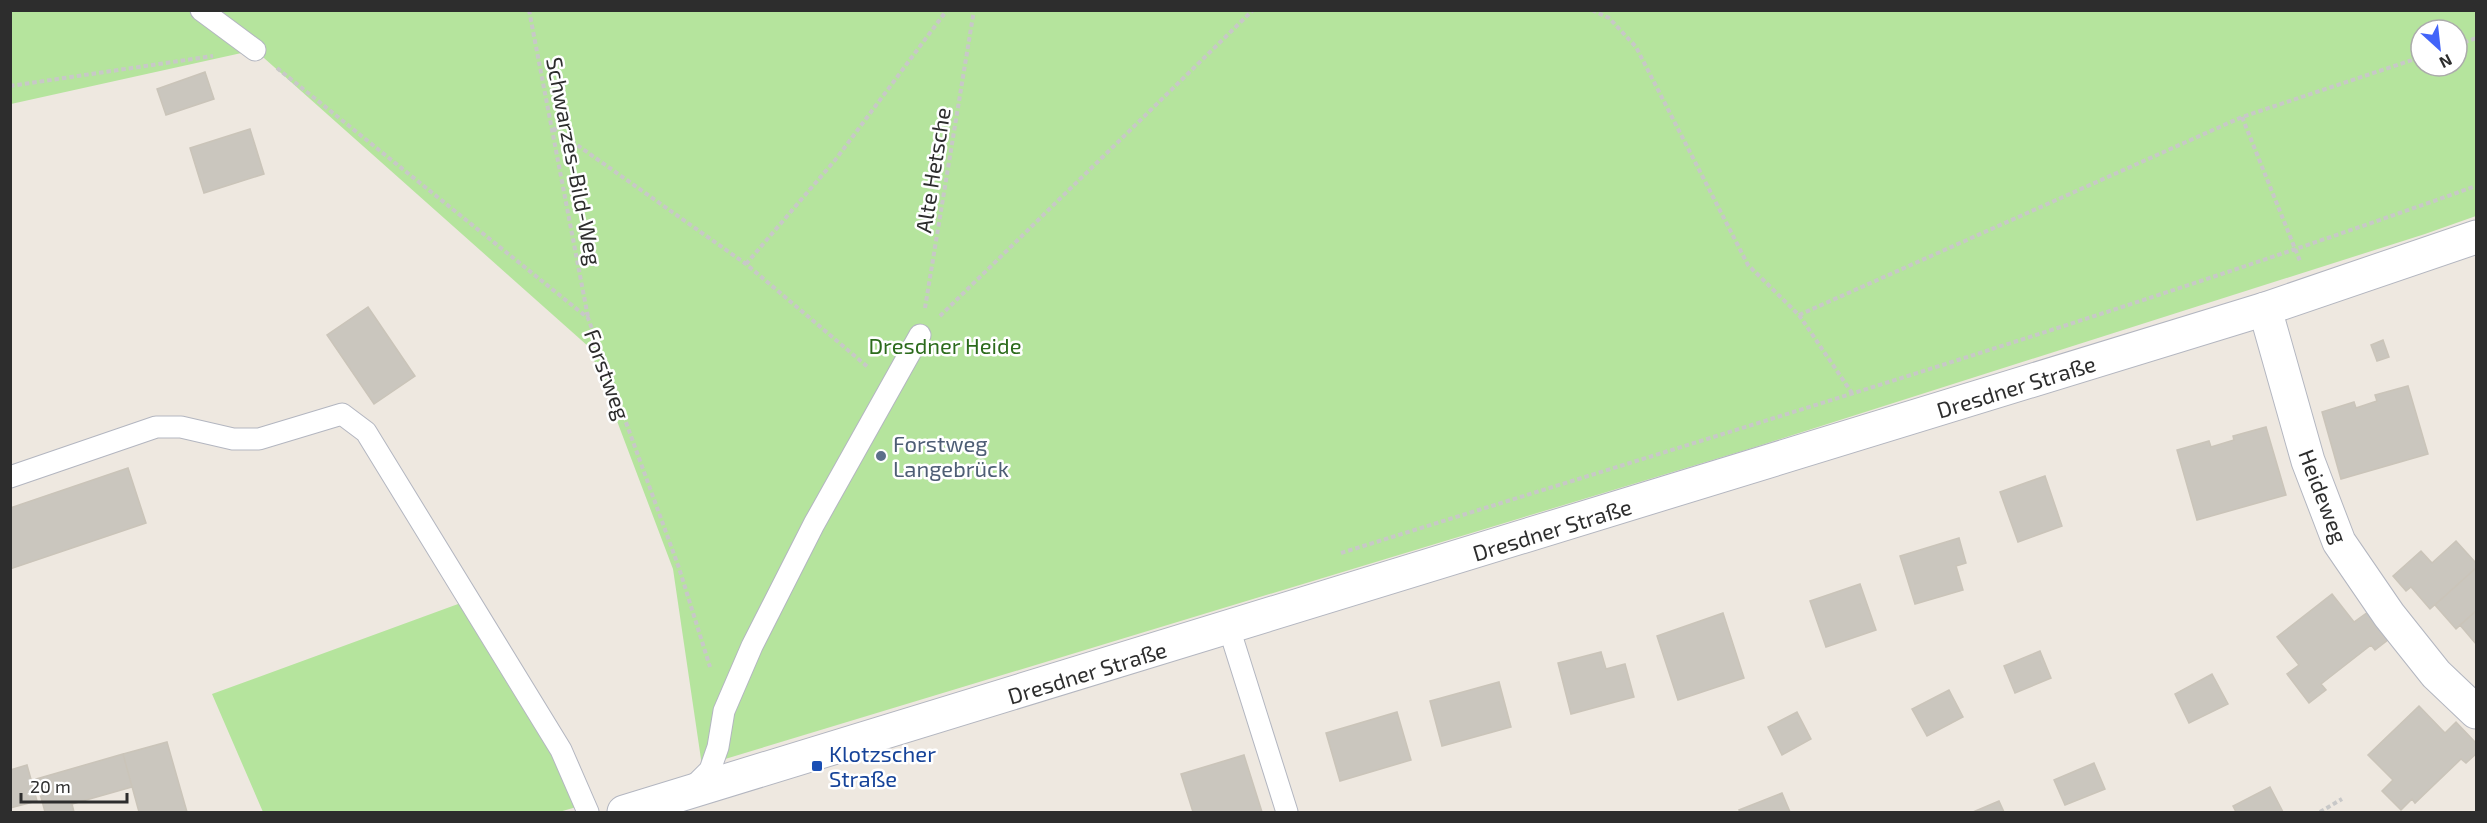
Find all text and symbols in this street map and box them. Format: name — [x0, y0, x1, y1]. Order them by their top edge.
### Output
north arrow — [2409, 18, 2469, 78]
text: N — [2437, 51, 2456, 73]
street label: Schwarzes-Bild-Weg — [542, 55, 608, 267]
street label: Alte Hetsche — [909, 105, 955, 235]
street label: Forstweg — [580, 325, 636, 423]
park label: Dresdner Heide — [869, 332, 1022, 358]
street label: Dresdner Straße — [1933, 349, 2099, 423]
place label: Forstweg Langebrück — [893, 430, 1009, 481]
street label: Heideweg — [2294, 445, 2354, 547]
marker: Forstweg Langebrück — [874, 449, 888, 463]
street label: Dresdner Straße — [1469, 492, 1635, 566]
street label: Dresdner Straße — [1004, 635, 1170, 709]
place label: Klotzscher Straße — [829, 740, 936, 791]
marker: Klotzscher Straße — [810, 759, 824, 773]
scale bar — [21, 766, 128, 804]
text: 20 m — [30, 775, 71, 797]

